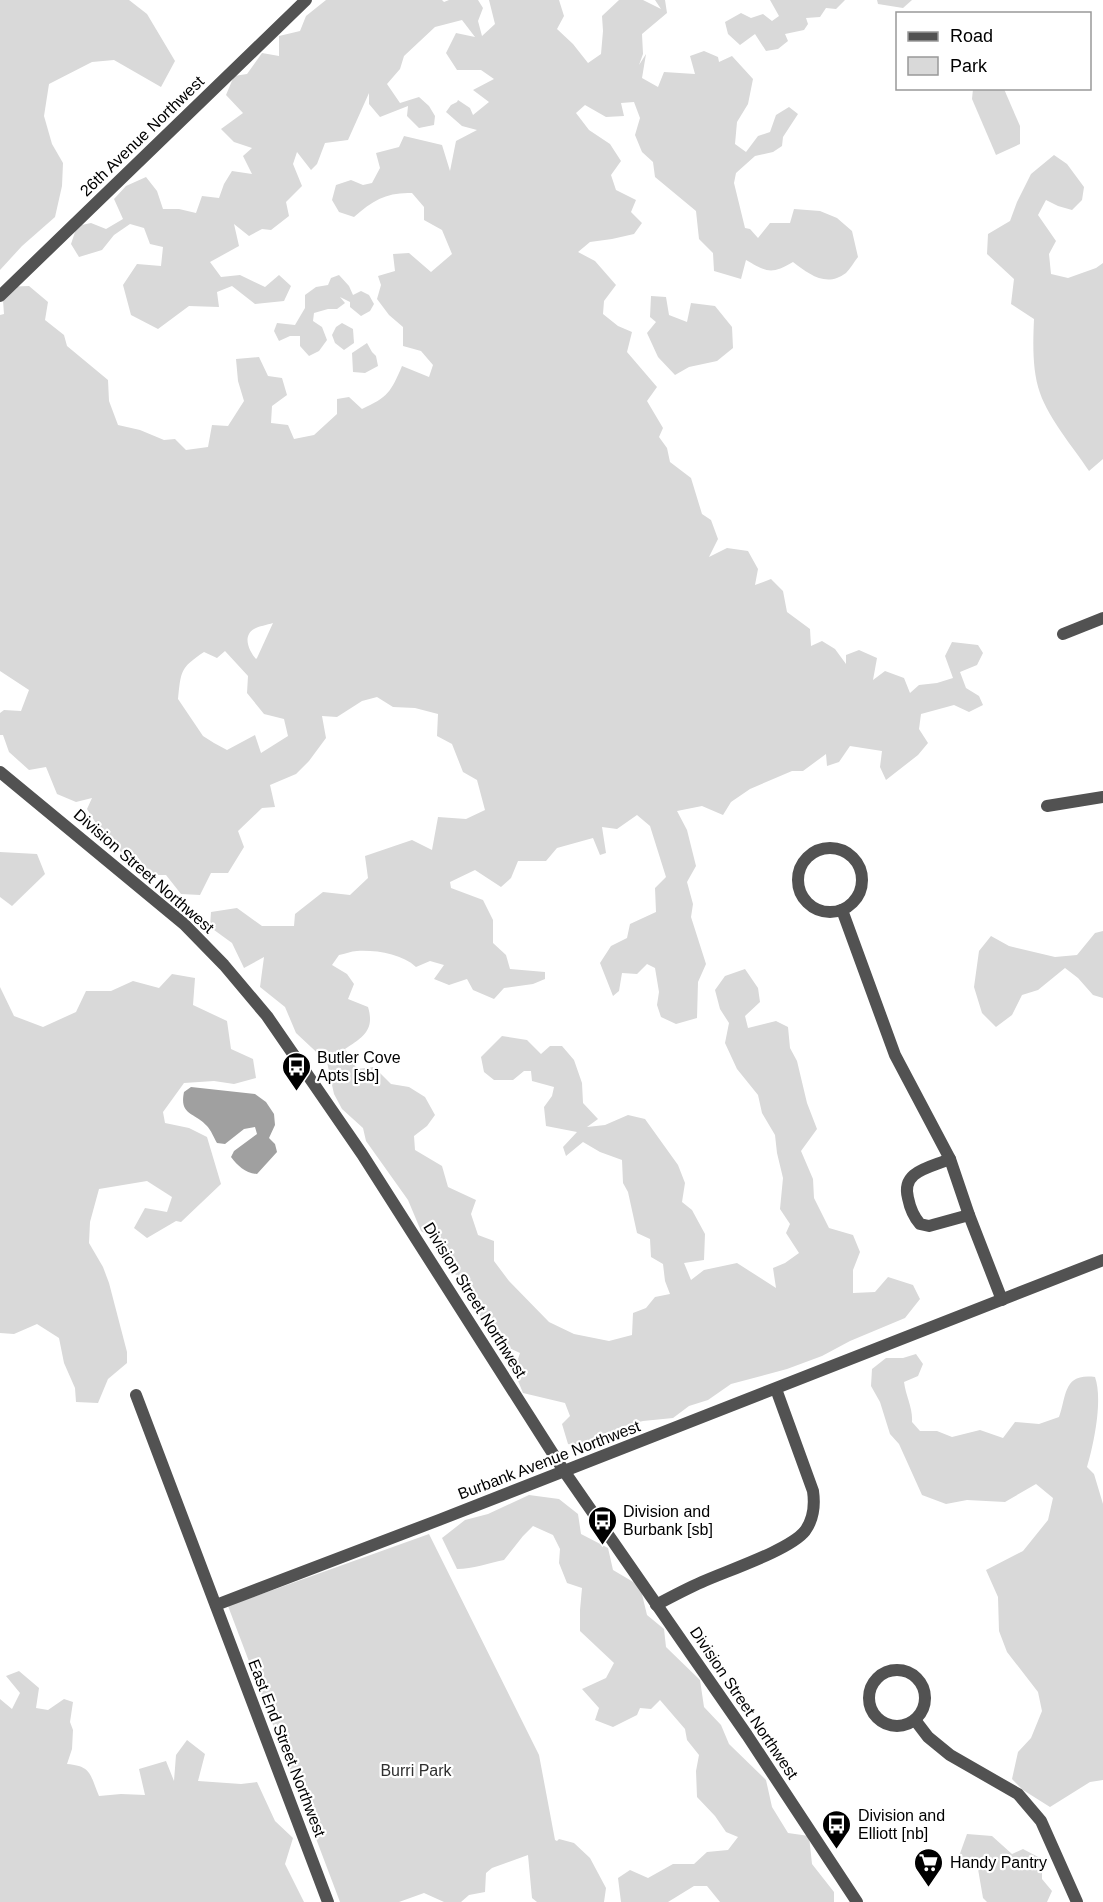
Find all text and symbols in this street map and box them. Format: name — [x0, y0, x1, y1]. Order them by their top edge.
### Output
legend — [896, 12, 1091, 90]
text: Road — [950, 26, 993, 46]
text: Park — [950, 56, 988, 76]
street label: 26th Avenue Northwest — [77, 72, 208, 199]
street label: Division Street Northwest — [71, 806, 218, 937]
place label: Butler Cove Apts [sb] — [317, 1049, 401, 1084]
bus stop icon: Butler Cove Apts [sb] — [280, 1050, 312, 1092]
street label: Division Street Northwest — [420, 1219, 530, 1381]
street label: Burbank Avenue Northwest — [456, 1417, 643, 1503]
place label: Division and Burbank [sb] — [623, 1503, 713, 1538]
bus stop icon: Division and Burbank [sb] — [586, 1504, 618, 1546]
street label: Division Street Northwest — [687, 1624, 802, 1783]
street label: East End Street Northwest — [245, 1657, 329, 1840]
park label: Burri Park — [380, 1762, 453, 1779]
place label: Division and Elliott [nb] — [858, 1807, 945, 1842]
bus stop icon: Division and Elliott [nb] — [821, 1808, 853, 1850]
supermarket icon: Handy Pantry — [913, 1846, 945, 1888]
place label: Handy Pantry — [950, 1854, 1047, 1871]

